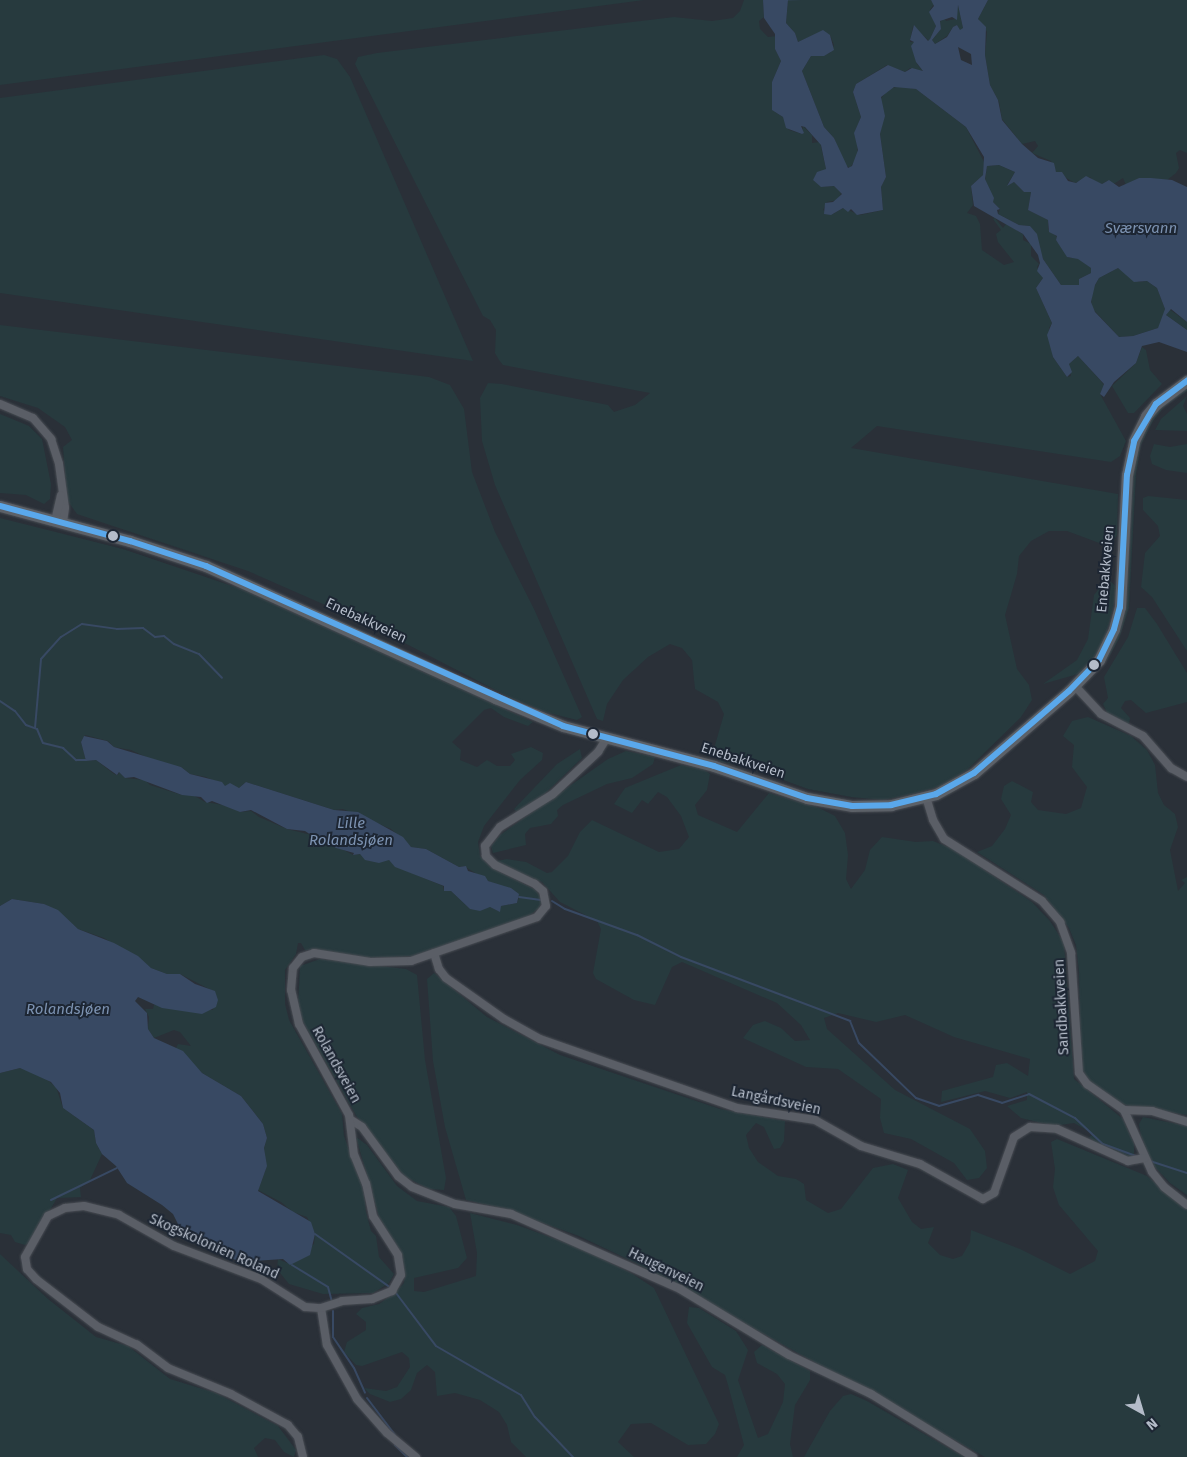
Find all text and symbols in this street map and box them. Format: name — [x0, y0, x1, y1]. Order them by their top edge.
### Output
water label: Sværsvann — [1105, 220, 1177, 238]
street label: Enebakkveien — [1094, 525, 1118, 613]
unlabelled marker — [108, 531, 118, 541]
street label: Enebakkveien — [323, 595, 409, 647]
unlabelled marker — [1089, 660, 1099, 670]
unlabelled marker — [588, 729, 598, 739]
street label: Enebakkveien — [699, 739, 787, 783]
water label: Lille Rolandsjøen — [309, 814, 393, 849]
street label: Sandbakkveien — [1051, 959, 1073, 1055]
water label: Rolandsjøen — [26, 1001, 110, 1019]
street label: Rolandsveien — [308, 1024, 364, 1106]
street label: Langårdsveien — [730, 1083, 822, 1119]
street label: Skogskolonien Roland — [146, 1211, 282, 1283]
street label: Haugenveien — [625, 1244, 707, 1296]
north arrow — [1117, 1387, 1167, 1437]
text: N — [1143, 1415, 1161, 1434]

